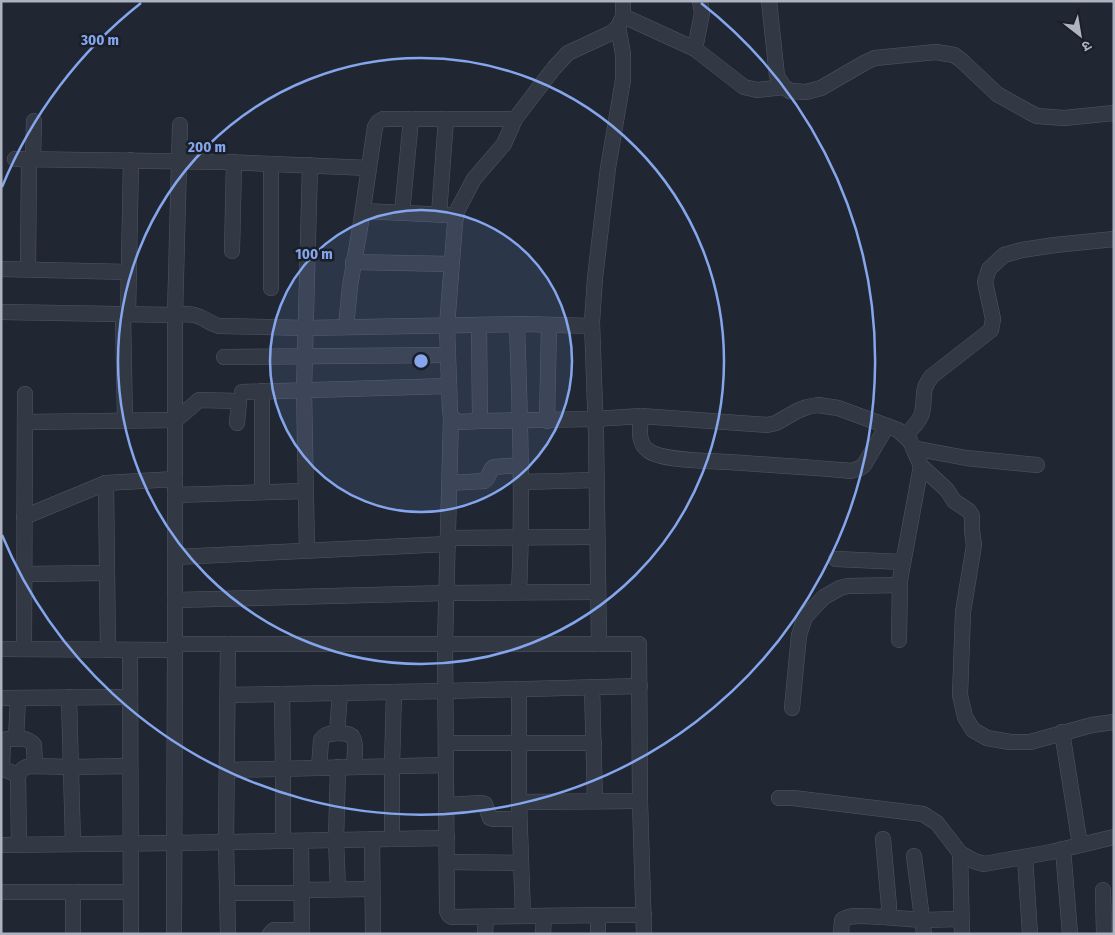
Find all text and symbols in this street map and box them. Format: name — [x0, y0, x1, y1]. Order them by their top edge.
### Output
north arrow — [1055, 10, 1105, 60]
text: 300 m — [80, 31, 119, 49]
text: उ — [1078, 36, 1094, 56]
text: 200 m — [187, 138, 226, 156]
text: 100 m — [295, 245, 333, 263]
centre of rings — [412, 352, 430, 370]

